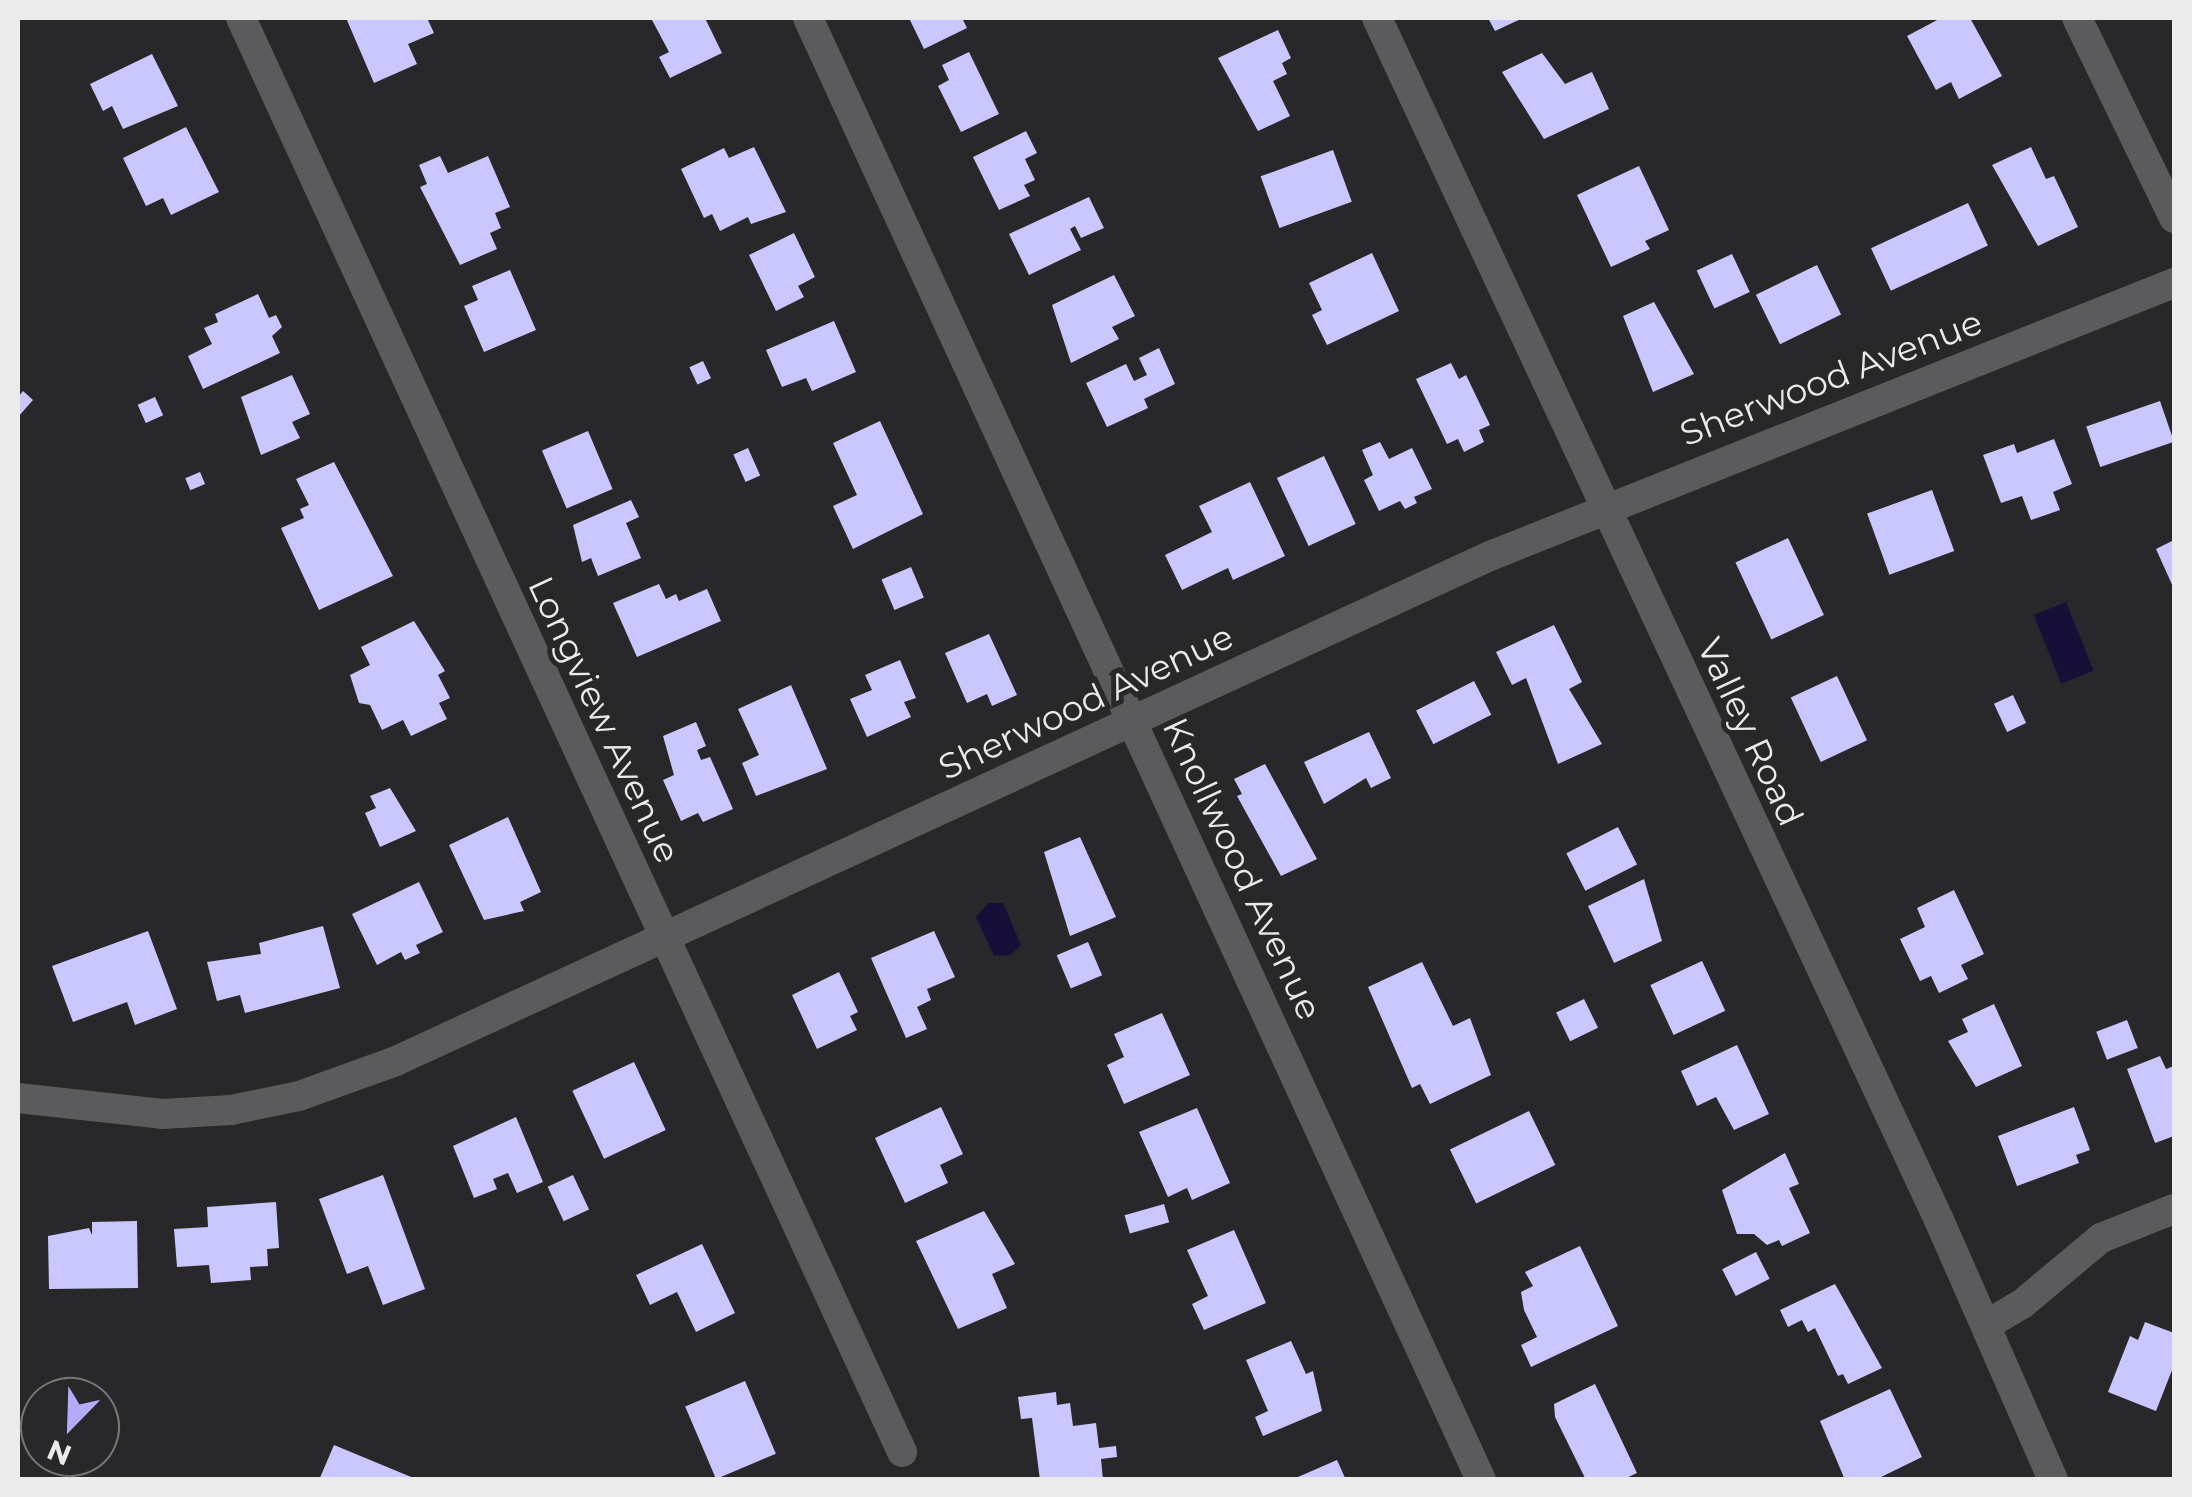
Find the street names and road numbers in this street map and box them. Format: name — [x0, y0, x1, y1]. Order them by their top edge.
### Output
street label: Sherwood Avenue — [1674, 301, 1988, 455]
street label: Longview Avenue — [519, 570, 689, 870]
street label: Sherwood Avenue — [932, 615, 1240, 789]
street label: Valley Road — [1688, 631, 1812, 833]
street label: Knollwood Avenue — [1154, 711, 1330, 1027]

